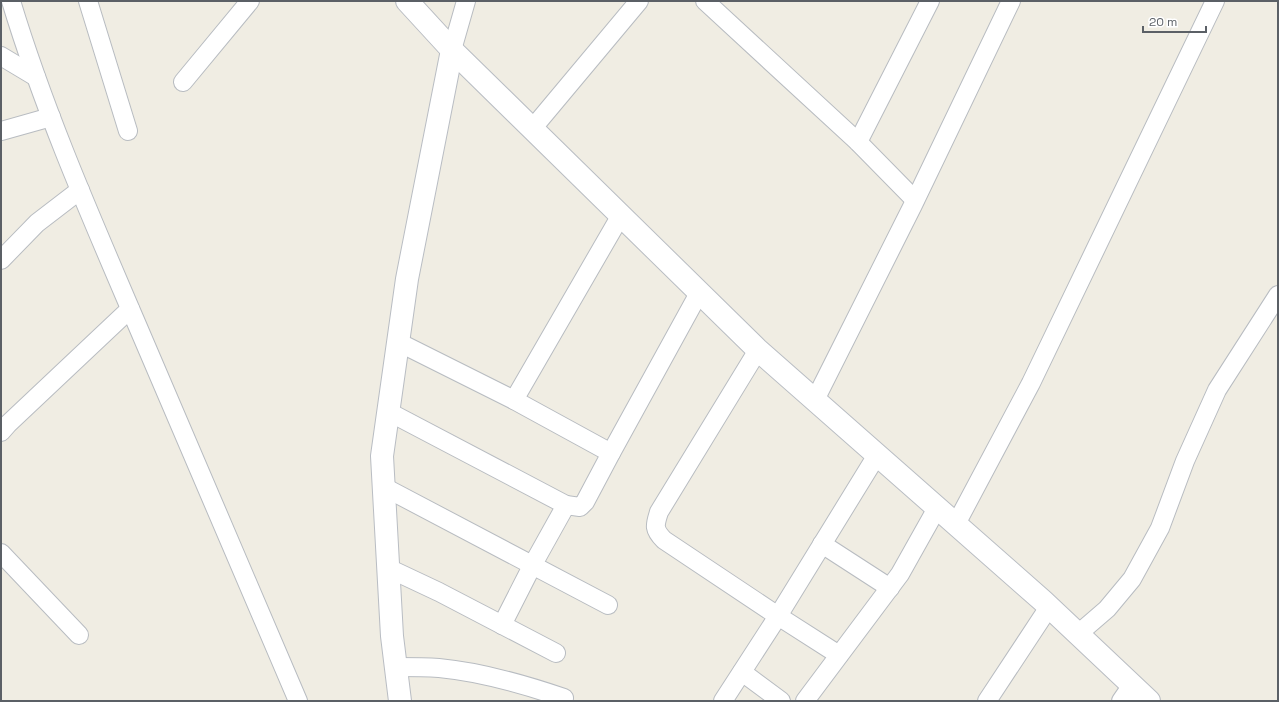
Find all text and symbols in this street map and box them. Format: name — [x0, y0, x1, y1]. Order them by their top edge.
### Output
scale bar — [1143, 8, 1206, 34]
text: 20 m — [1149, 14, 1177, 30]

